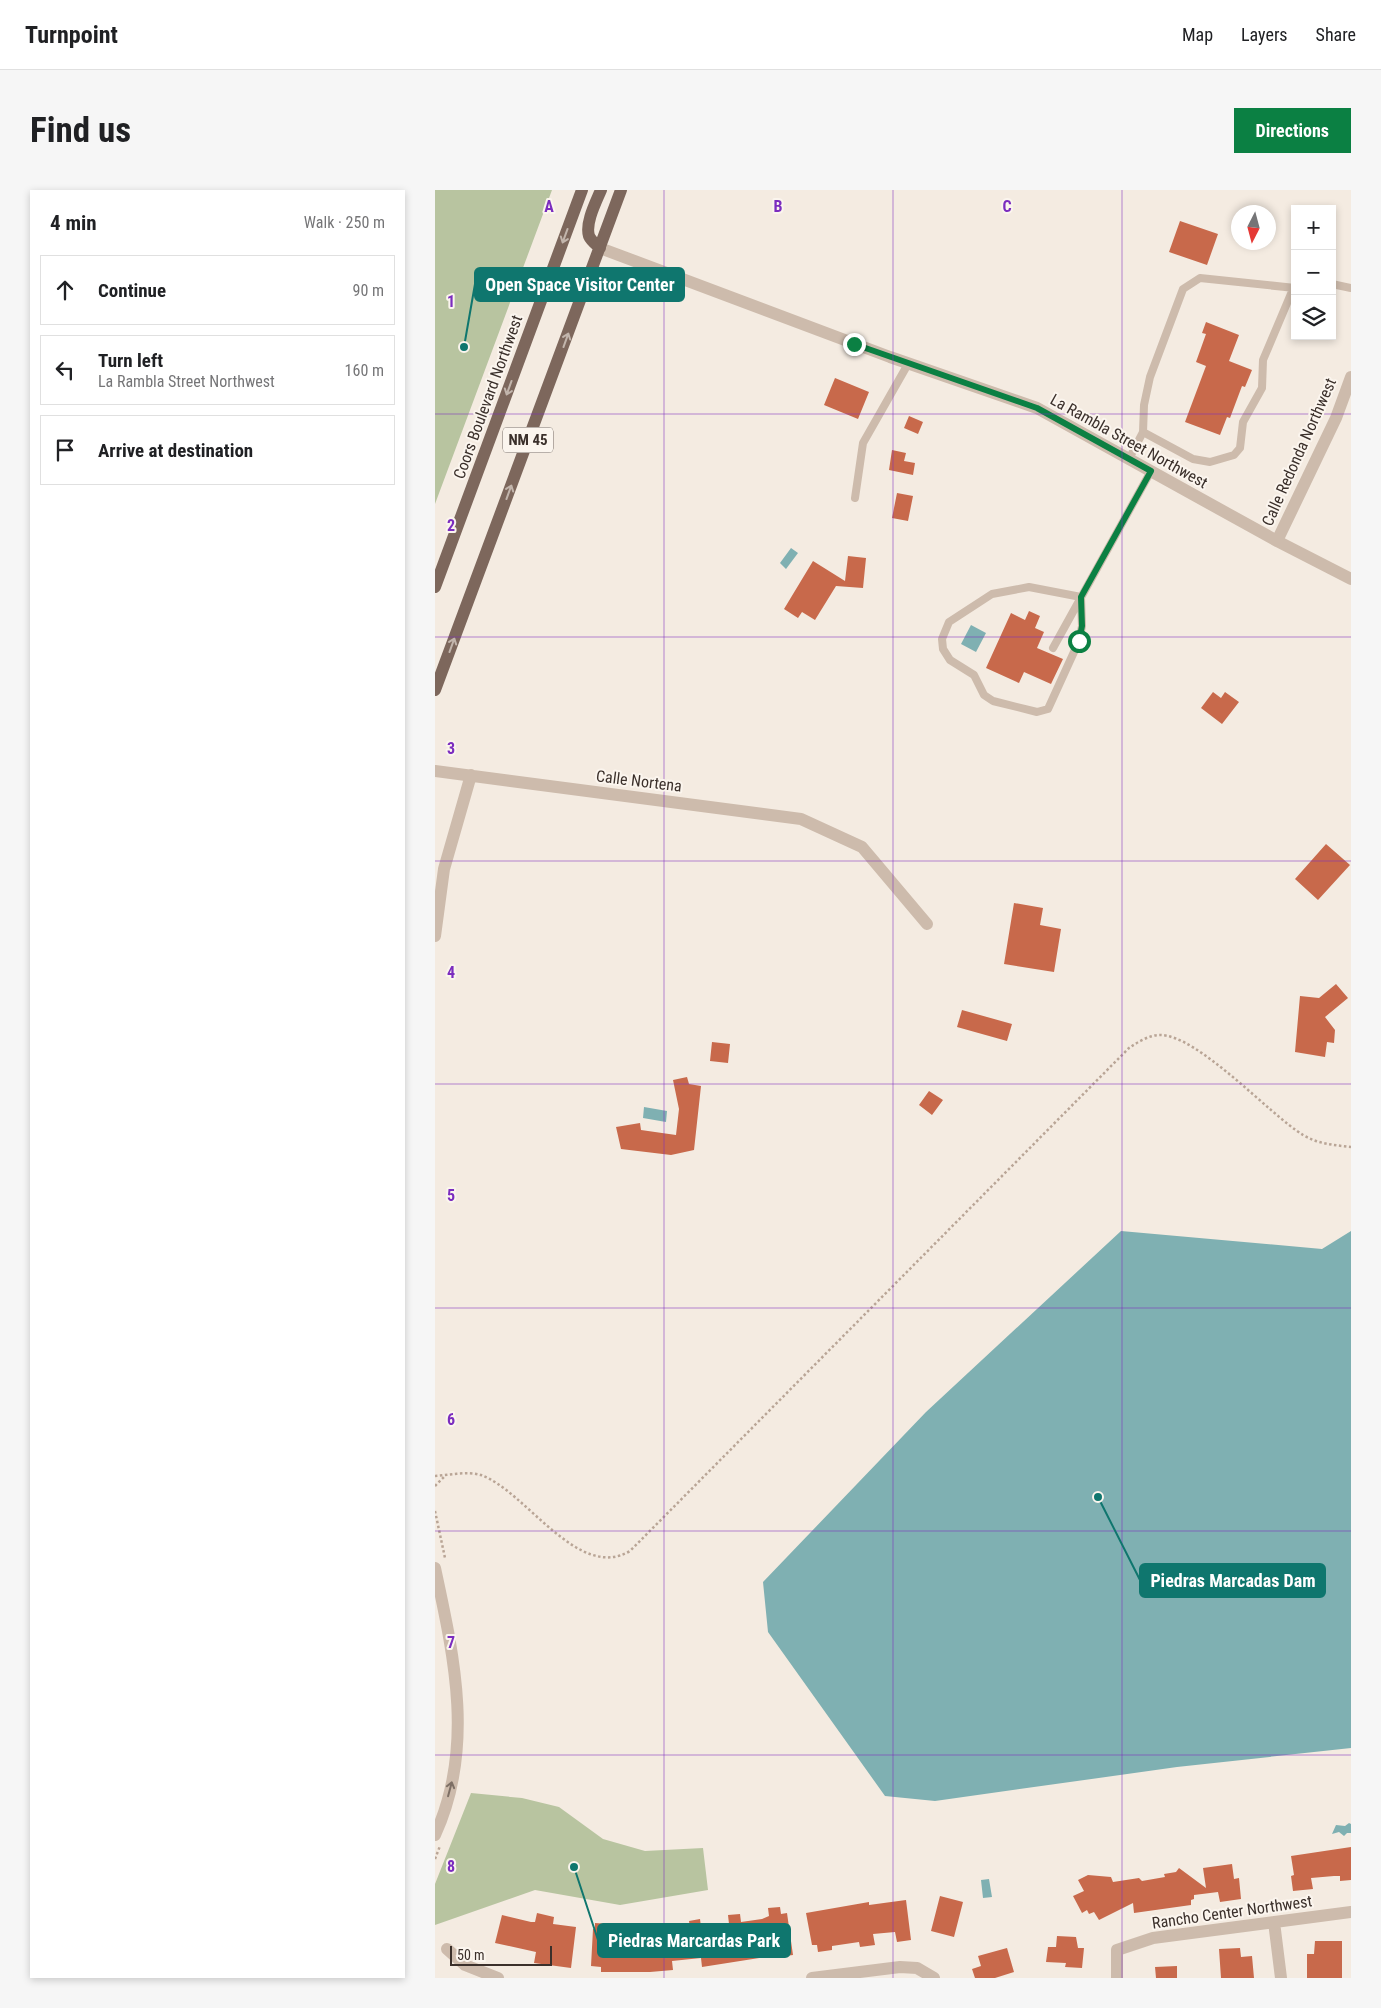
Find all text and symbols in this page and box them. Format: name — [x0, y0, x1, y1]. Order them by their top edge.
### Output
text: Turnpoint — [25, 21, 118, 49]
text: Map — [1182, 24, 1213, 45]
text: Layers — [1241, 24, 1288, 45]
text: Share — [1316, 24, 1356, 45]
button: Directions — [1234, 108, 1351, 153]
text: Find us — [30, 110, 131, 151]
text: A — [544, 197, 554, 216]
text: B — [774, 197, 783, 216]
text: C — [1002, 197, 1012, 216]
north arrow — [1231, 205, 1276, 250]
map controls — [1291, 205, 1336, 340]
button: + — [1291, 205, 1336, 250]
text: 4 min — [50, 211, 97, 235]
text: Walk · 250 m — [304, 213, 385, 232]
one-way arrow — [560, 228, 569, 243]
button: − — [1291, 250, 1336, 295]
callout: Open Space Visitor Center — [475, 268, 684, 301]
text: Open Space Visitor Center — [485, 274, 675, 295]
icon: ahead — [51, 276, 79, 304]
text: Continue — [98, 279, 166, 302]
text: 90 m — [352, 281, 384, 300]
text: 1 — [447, 292, 455, 311]
button: layers — [1291, 295, 1336, 340]
street label: Coors Boulevard Northwest — [450, 312, 527, 481]
one-way arrow — [562, 333, 571, 348]
route end — [843, 333, 866, 356]
text: Turn left — [98, 349, 163, 372]
icon: left — [51, 356, 79, 384]
text: 160 m — [345, 361, 384, 380]
text: La Rambla Street Northwest — [98, 372, 275, 391]
street label: Calle Redonda Northwest — [1258, 375, 1340, 529]
one-way arrow — [504, 380, 513, 395]
street label: La Rambla Street Northwest — [1047, 390, 1211, 492]
road number: NM 45 — [503, 428, 553, 452]
icon: arrive — [51, 436, 79, 464]
text: Arrive at destination — [98, 439, 253, 462]
one-way arrow — [505, 485, 514, 501]
text: 2 — [447, 516, 455, 535]
route start — [1068, 630, 1091, 653]
one-way arrow — [448, 637, 457, 653]
text: 3 — [447, 739, 455, 758]
street label: Calle Nortena — [595, 766, 683, 796]
text: 4 — [447, 963, 455, 982]
text: 5 — [447, 1186, 455, 1205]
text: 6 — [447, 1410, 455, 1429]
callout: Piedras Marcadas Dam — [1140, 1564, 1325, 1597]
text: Piedras Marcadas Dam — [1150, 1570, 1316, 1591]
text: 7 — [447, 1633, 455, 1652]
one-way arrow — [446, 1781, 456, 1797]
text: 8 — [447, 1857, 455, 1876]
street label: Rancho Center Northwest — [1151, 1891, 1314, 1933]
callout: Piedras Marcardas Park — [598, 1924, 790, 1957]
text: Piedras Marcardas Park — [608, 1930, 780, 1951]
scale bar — [450, 1943, 553, 1966]
text: 50 m — [457, 1947, 485, 1963]

